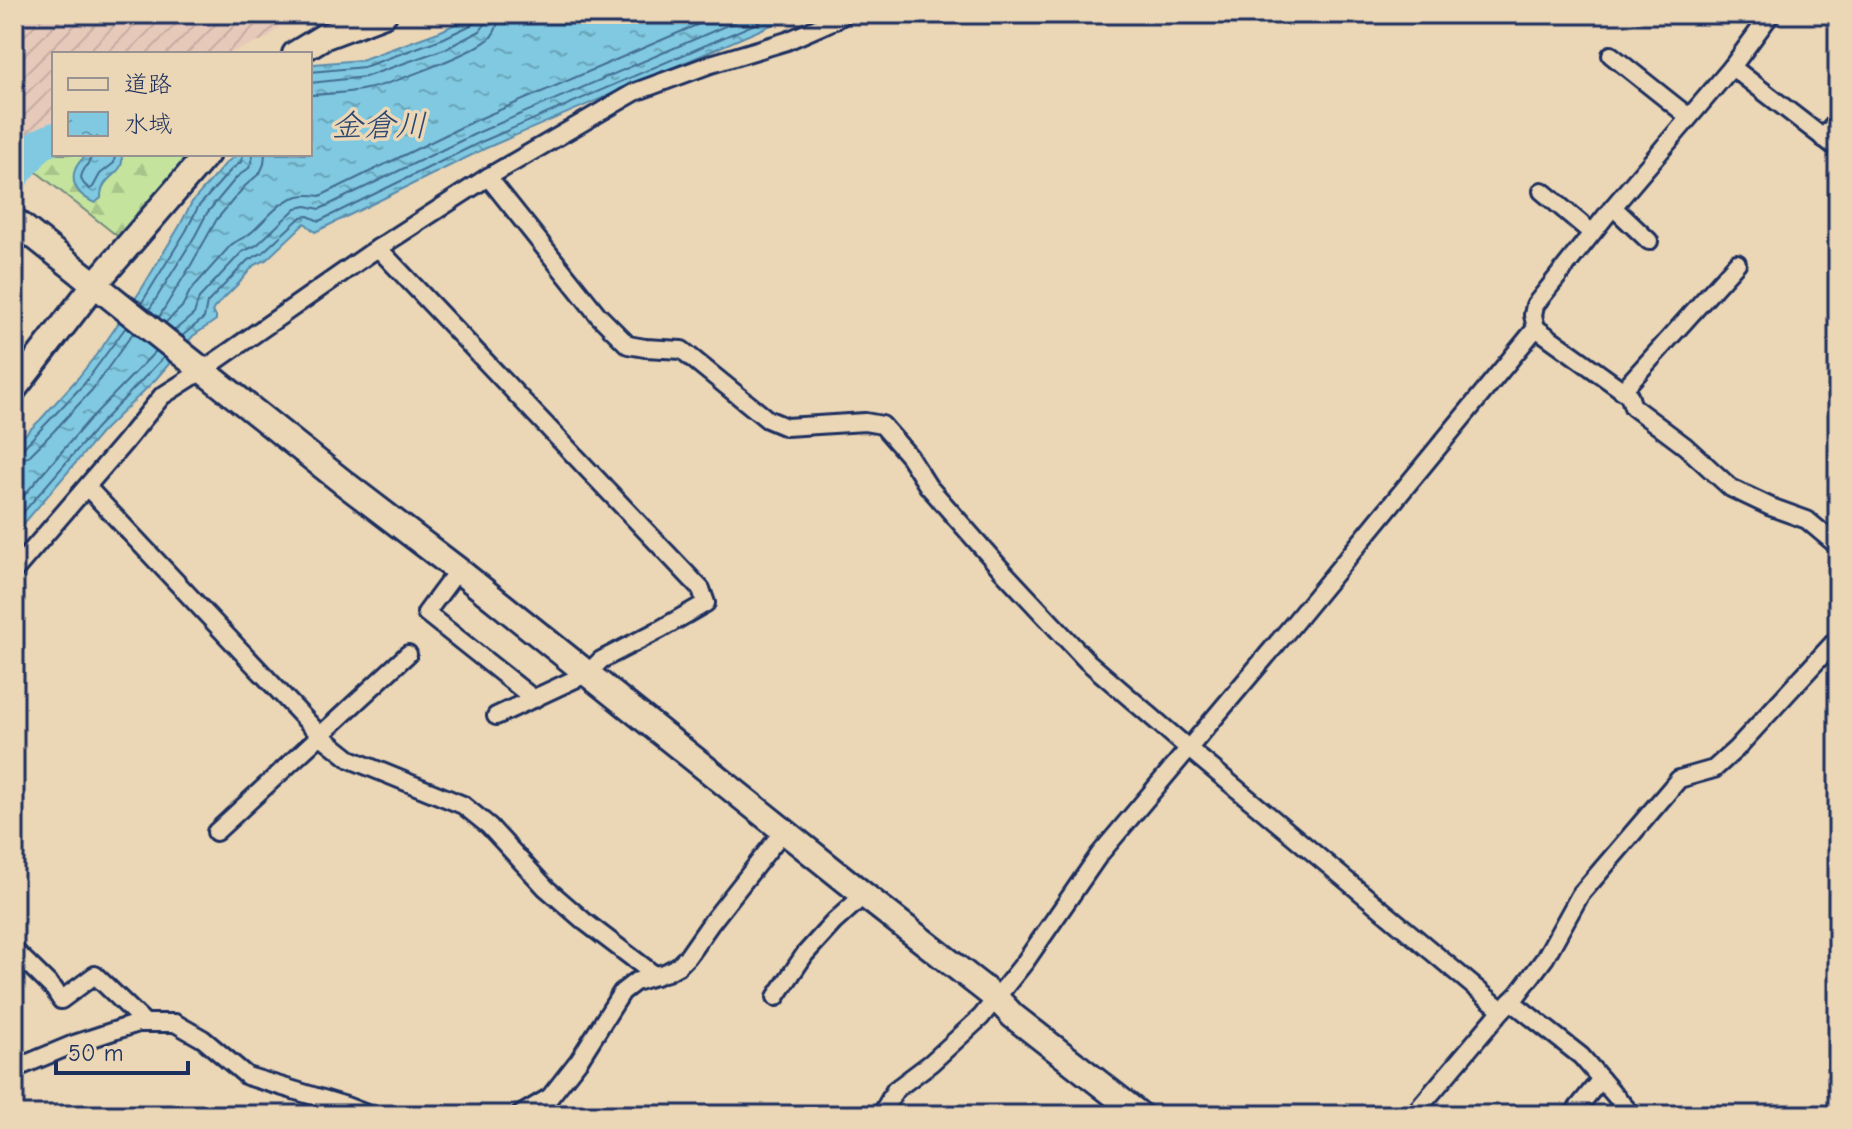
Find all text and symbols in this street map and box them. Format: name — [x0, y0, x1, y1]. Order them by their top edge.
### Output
legend — [52, 52, 312, 156]
text: 道路 — [124, 70, 172, 98]
water label: 金倉川 — [331, 107, 427, 144]
text: 水域 — [124, 110, 172, 138]
scale bar — [56, 1025, 188, 1075]
text: 50 m — [68, 1039, 124, 1067]

